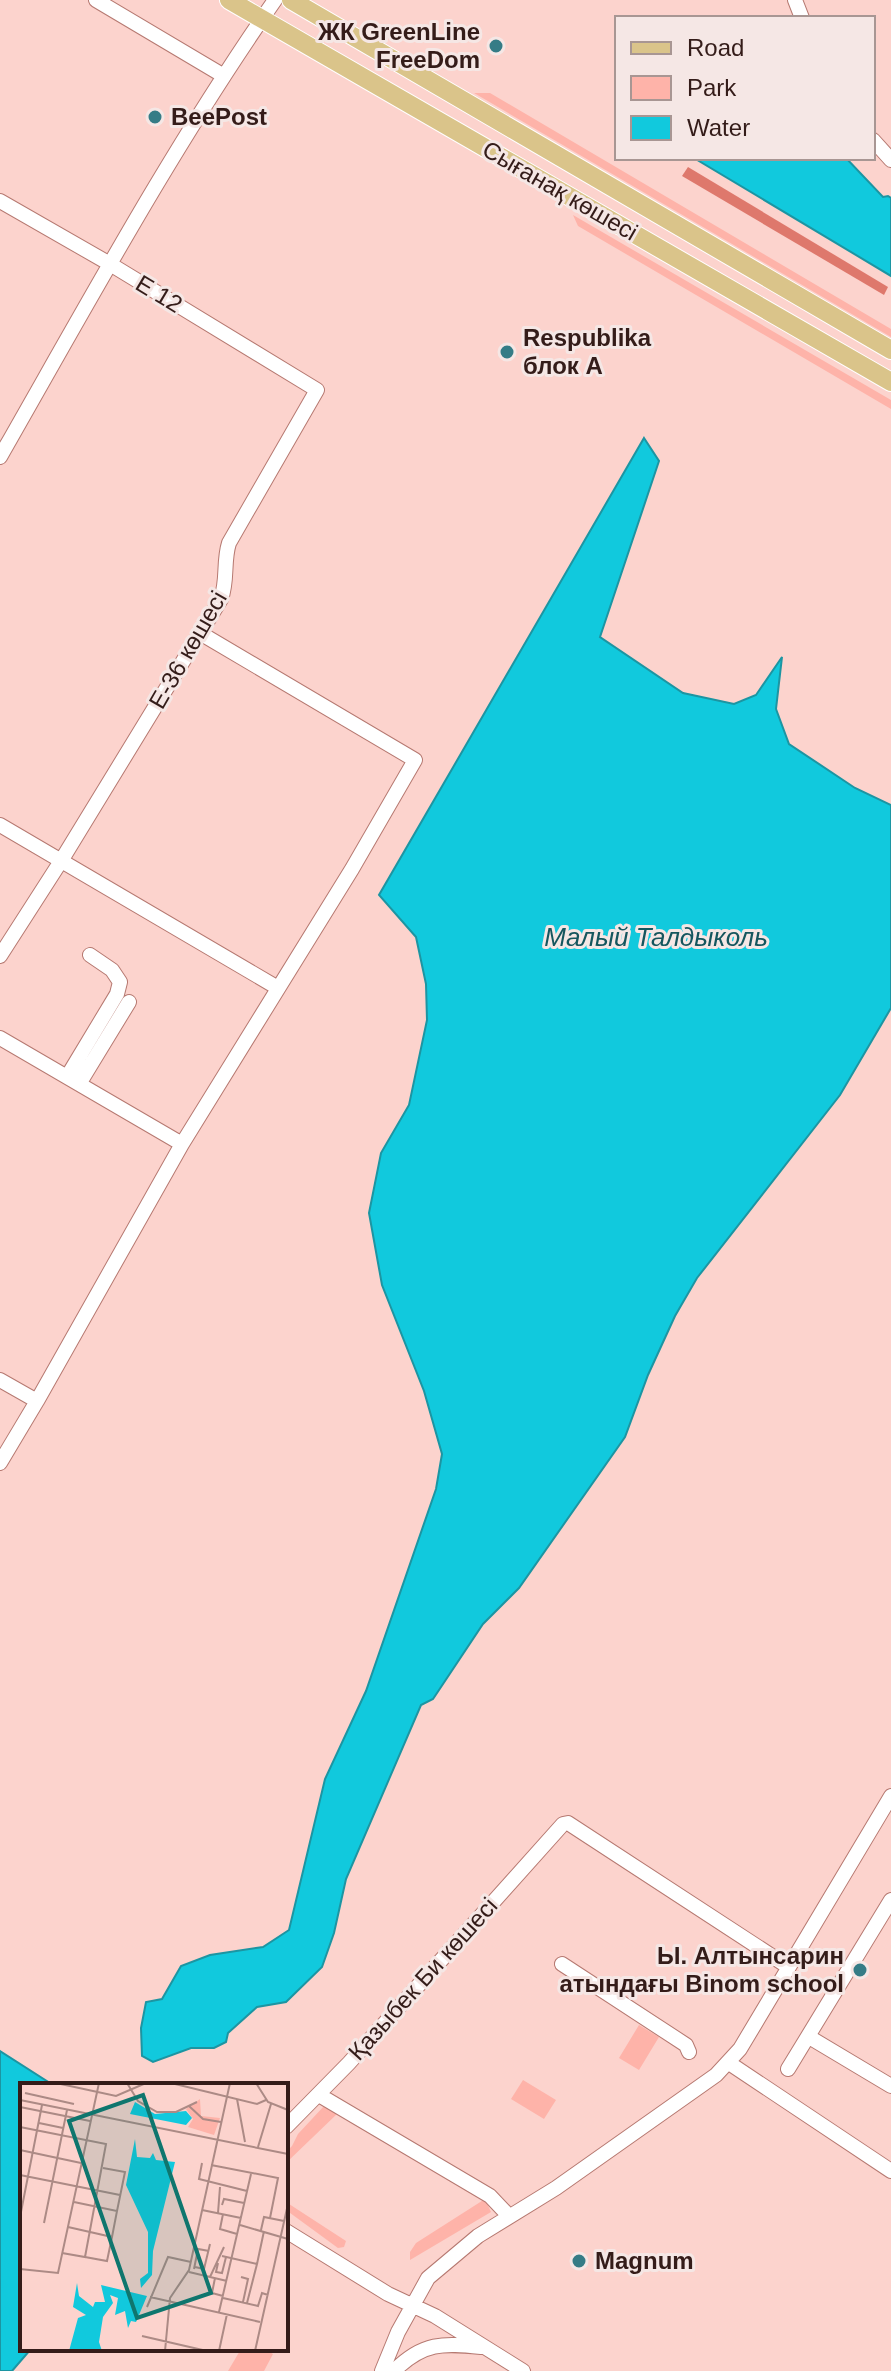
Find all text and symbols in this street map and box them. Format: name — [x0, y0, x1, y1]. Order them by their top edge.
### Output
legend — [615, 16, 875, 160]
place label: ЖК GreenLine FreeDom — [317, 18, 480, 73]
text: Road — [687, 34, 744, 61]
marker: ЖК GreenLine FreeDom — [487, 37, 505, 55]
text: Park — [687, 74, 737, 101]
place label: BeePost — [171, 103, 267, 130]
marker: BeePost — [146, 108, 164, 126]
text: Water — [687, 114, 750, 141]
street label: Сығанақ көшесі — [478, 135, 642, 246]
street label: E 12 — [131, 269, 187, 318]
place label: Respublika блок А — [523, 324, 652, 379]
marker: Respublika блок А — [498, 343, 516, 361]
street label: Е-36 көшесі — [143, 586, 232, 713]
water label: Малый Талдыколь — [544, 922, 768, 952]
street label: Қазыбек Би көшесі — [343, 1892, 503, 2065]
place label: Ы. Алтынсарин атындағы Binom school — [559, 1942, 844, 1997]
marker: Ы. Алтынсарин атындағы Binom school — [851, 1961, 869, 1979]
inset map — [20, 2083, 288, 2351]
place label: Magnum — [595, 2247, 694, 2274]
marker: Magnum — [570, 2252, 588, 2270]

